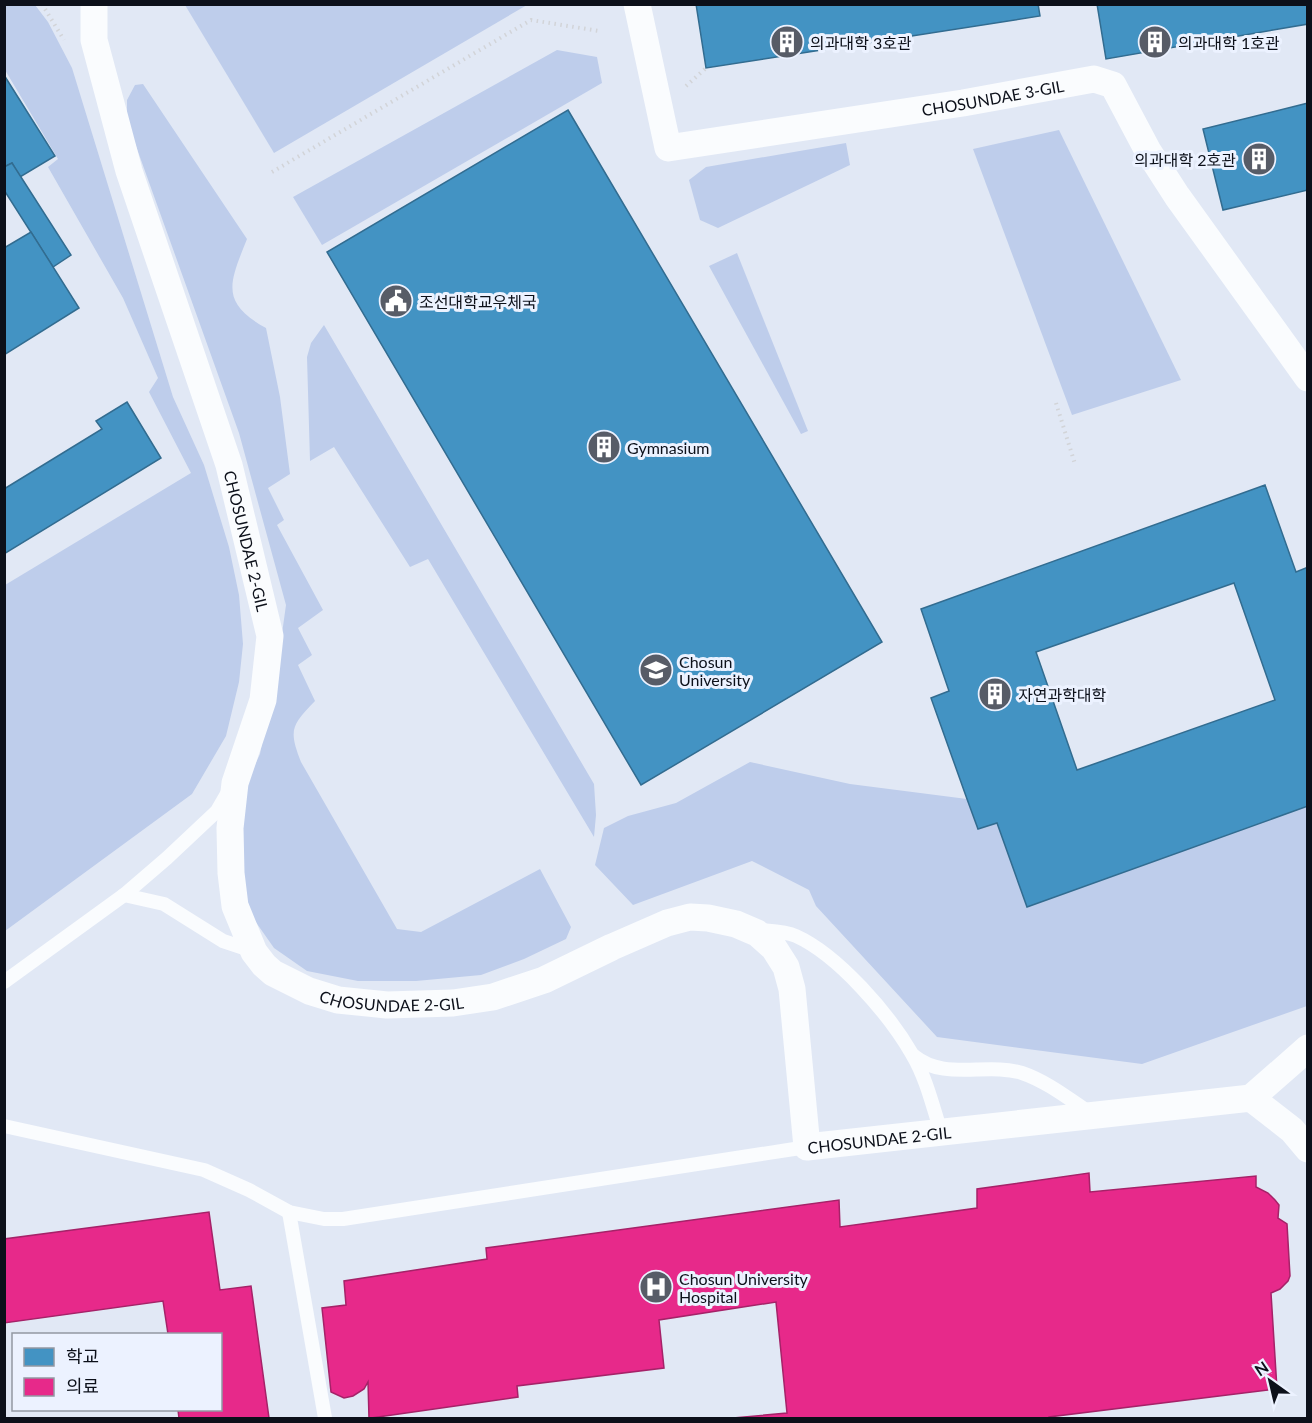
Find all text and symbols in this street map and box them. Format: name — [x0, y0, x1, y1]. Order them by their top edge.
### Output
building icon: 의과대학 3호관 — [769, 24, 805, 60]
building icon: 의과대학 1호관 — [1137, 24, 1173, 60]
place label: 의과대학 3호관 — [810, 33, 912, 52]
place label: 의과대학 1호관 — [1178, 33, 1280, 52]
street label: CHOSUNDAE 3-GIL — [920, 75, 1065, 119]
building icon: 의과대학 2호관 — [1241, 141, 1277, 177]
place label: 의과대학 2호관 — [1134, 150, 1236, 169]
public building icon: 조선대학교우체국 — [378, 283, 414, 319]
place label: 조선대학교우체국 — [419, 292, 537, 311]
building icon: Gymnasium — [586, 429, 622, 465]
place label: Gymnasium — [627, 438, 710, 457]
street label: CHOSUNDAE 2-GIL — [221, 468, 273, 613]
school or university icon: Chosun University — [638, 652, 674, 688]
place label: Chosun University — [679, 652, 751, 689]
building icon: 자연과학대학 — [977, 676, 1013, 712]
place label: 자연과학대학 — [1018, 685, 1107, 704]
street label: CHOSUNDAE 2-GIL — [318, 985, 465, 1015]
street label: CHOSUNDAE 2-GIL — [807, 1122, 952, 1156]
hospital icon: Chosun University Hospital — [638, 1269, 674, 1305]
place label: Chosun University Hospital — [679, 1269, 809, 1306]
legend — [12, 1333, 222, 1411]
text: 학교 — [66, 1345, 99, 1367]
north arrow — [1240, 1351, 1300, 1411]
text: N — [1251, 1357, 1272, 1379]
text: 의료 — [66, 1375, 99, 1397]

